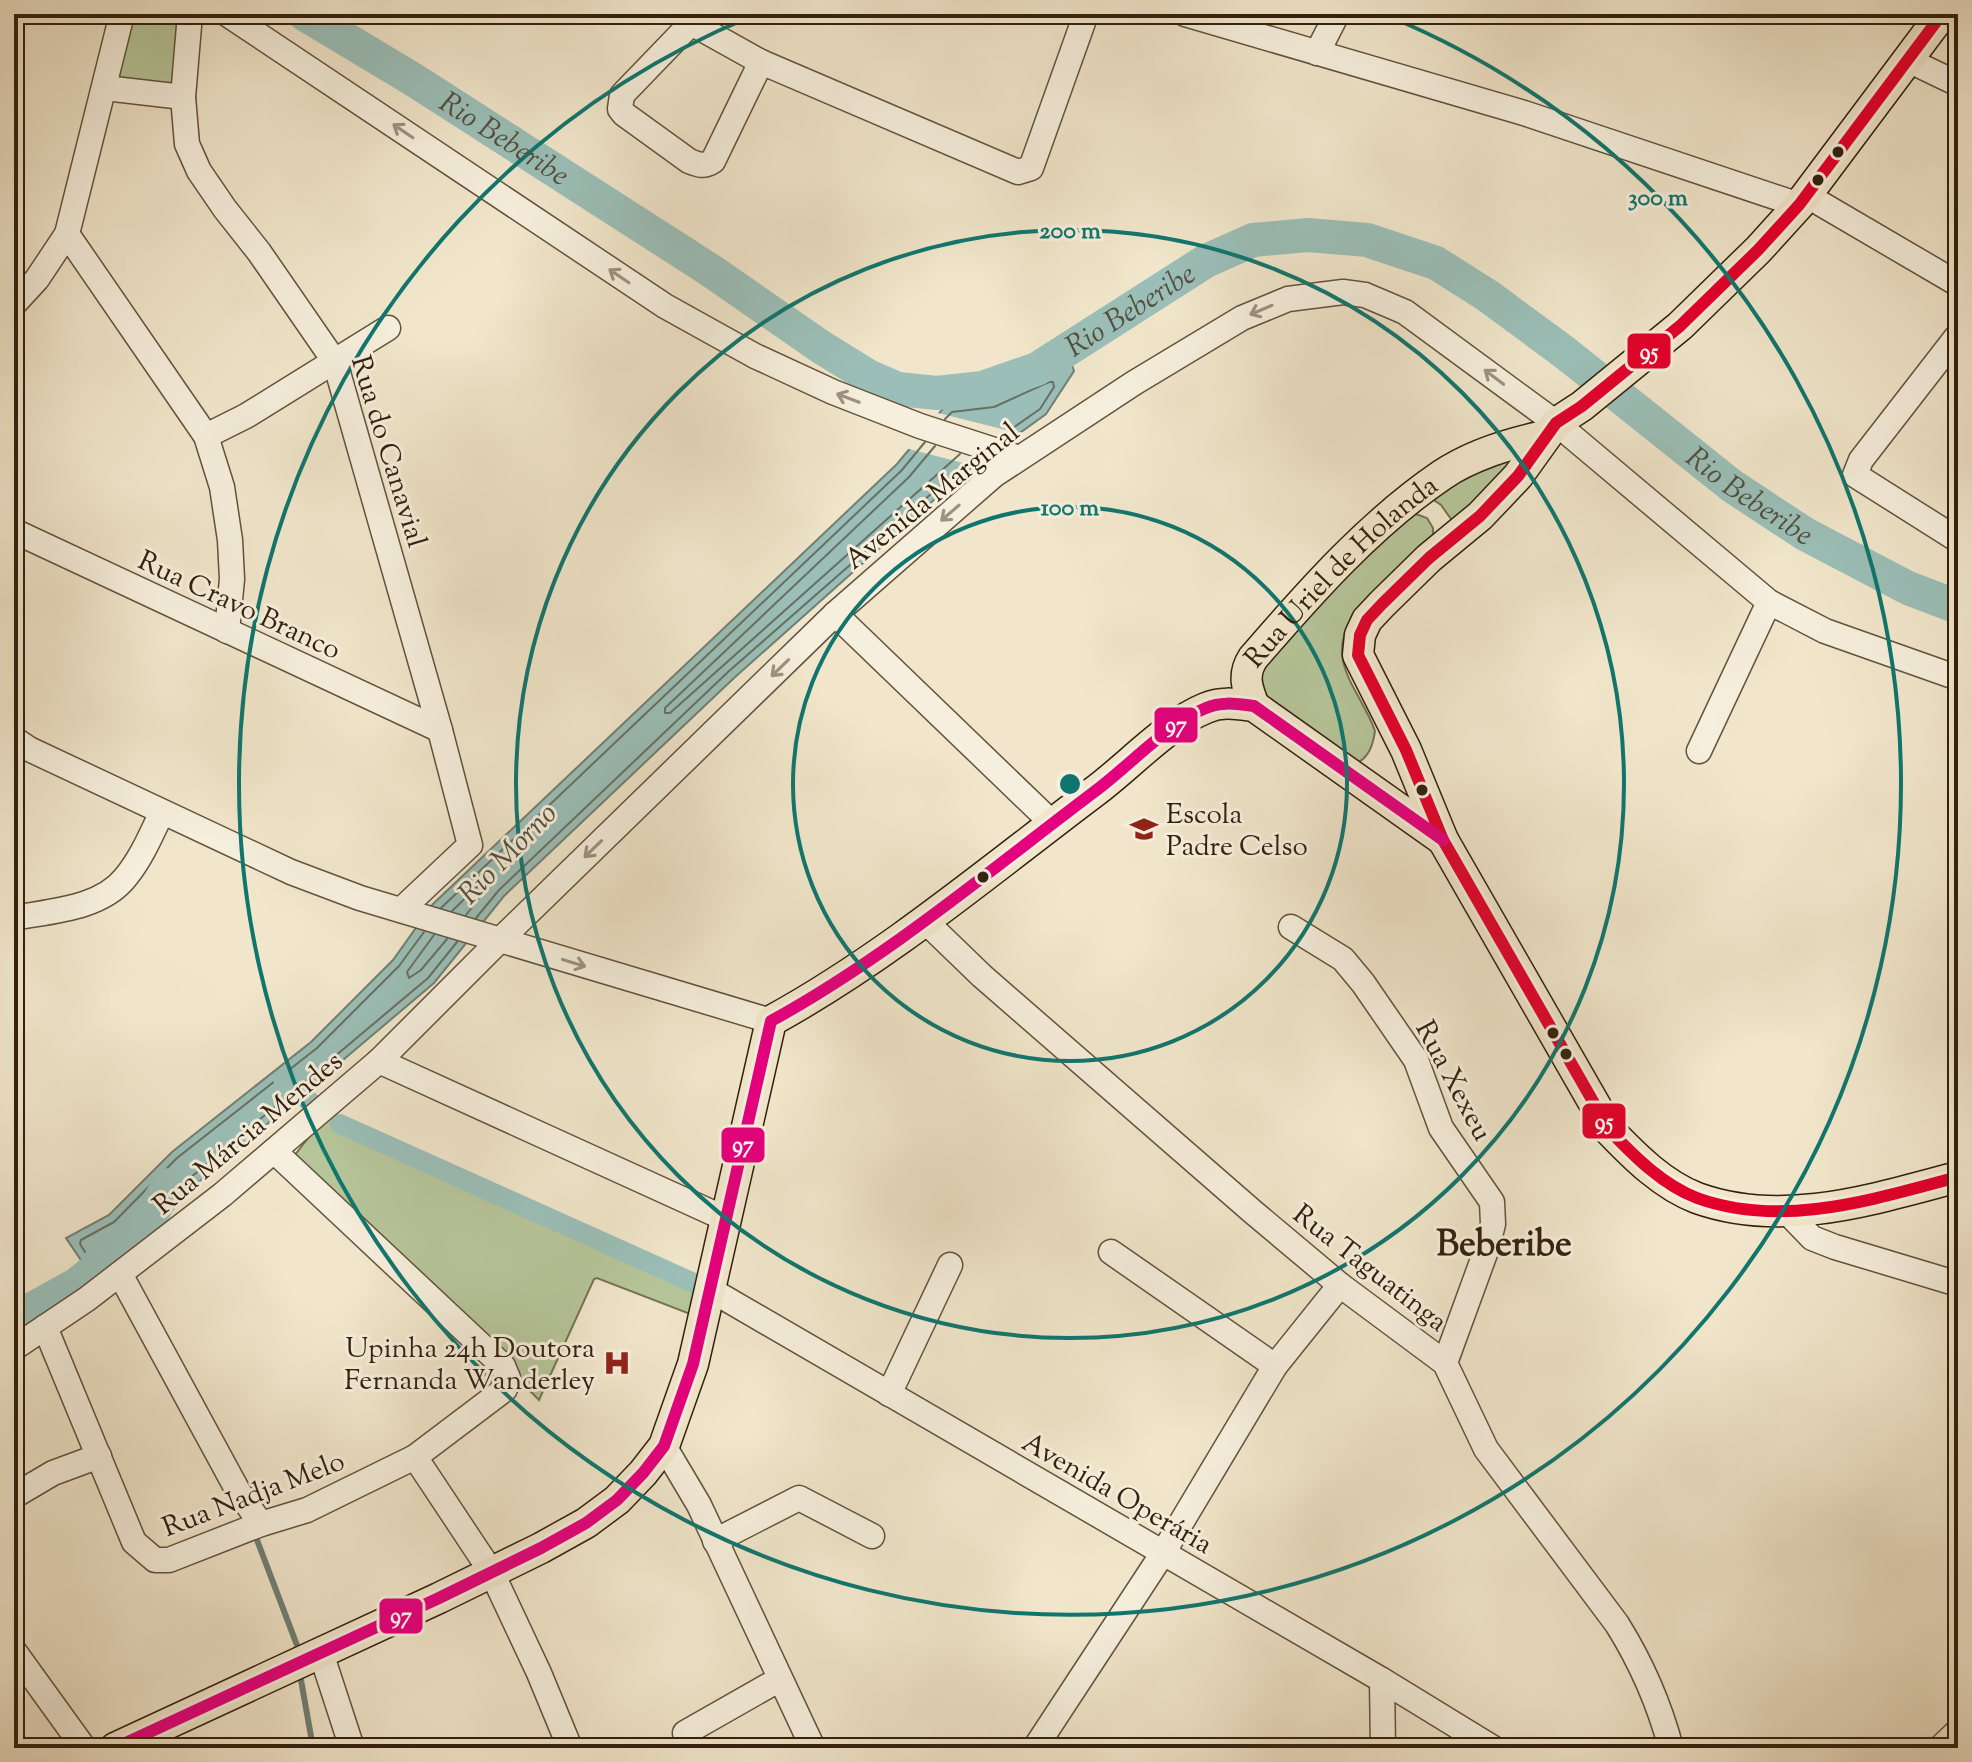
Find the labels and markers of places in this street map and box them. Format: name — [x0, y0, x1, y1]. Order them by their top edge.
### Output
unlabelled marker — [1830, 144, 1846, 160]
unlabelled marker — [1810, 172, 1826, 188]
centre of rings — [1056, 770, 1084, 798]
unlabelled marker — [1414, 782, 1430, 798]
place label: Escola Padre Celso — [1166, 796, 1308, 868]
school or university icon: Escola Padre Celso — [1129, 814, 1159, 844]
unlabelled marker — [975, 869, 991, 885]
unlabelled marker — [1545, 1025, 1561, 1041]
unlabelled marker — [1558, 1046, 1574, 1062]
place label: Upinha 24h Doutora Fernanda Wanderley — [344, 1330, 595, 1402]
hospital icon: Upinha 24h Doutora Fernanda Wanderley — [602, 1348, 632, 1378]

